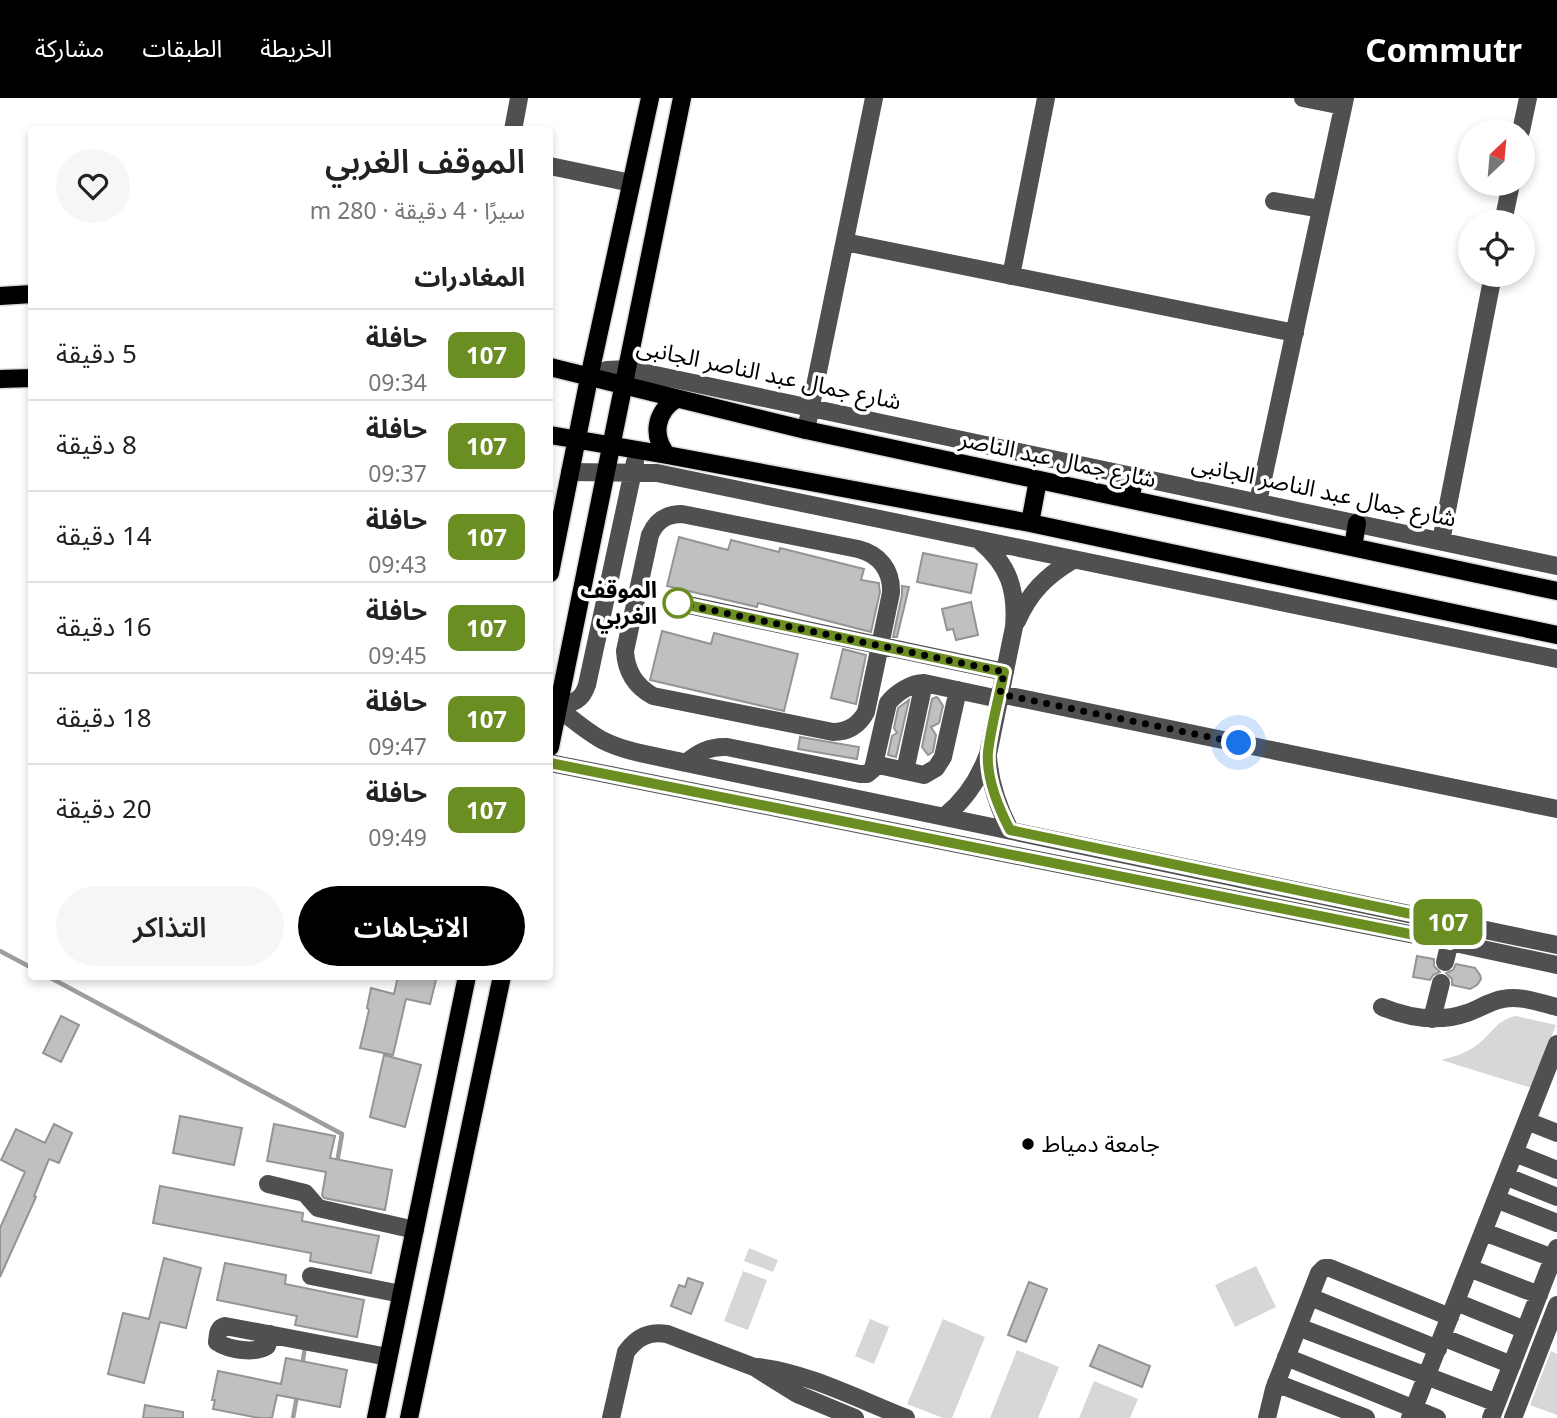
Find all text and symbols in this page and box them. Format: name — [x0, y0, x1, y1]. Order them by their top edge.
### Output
text: Commutr — [1365, 27, 1522, 72]
text: مشاركة — [35, 31, 104, 64]
text: الطبقات — [142, 31, 222, 64]
text: الخريطة — [260, 31, 332, 64]
north arrow — [1458, 119, 1535, 196]
map controls — [1458, 119, 1535, 287]
text: الموقف الغربي — [325, 138, 525, 183]
button: heart — [56, 149, 130, 223]
text: سيرًا · 4 دقيقة · 280 m — [310, 194, 525, 226]
button: locate — [1458, 210, 1535, 287]
text: المغادرات — [414, 258, 525, 294]
text: حافلة — [366, 319, 427, 355]
street label: شارع جمال عبد الناصر الجانبى — [634, 329, 904, 419]
text: 5 دقيقة — [56, 335, 137, 371]
text: 107 — [466, 338, 507, 371]
text: 09:34 — [368, 366, 427, 398]
text: حافلة — [366, 410, 427, 446]
street label: شارع جمال عبد الناصر — [956, 421, 1159, 496]
text: 8 دقيقة — [56, 426, 137, 462]
text: 107 — [466, 429, 507, 462]
street label: شارع جمال عبد الناصر الجانبى — [1189, 446, 1459, 536]
text: 09:37 — [368, 457, 427, 489]
text: حافلة — [366, 501, 427, 537]
text: 14 دقيقة — [56, 517, 152, 553]
text: 107 — [466, 520, 507, 553]
text: 09:43 — [368, 548, 427, 580]
place label: الموقف الغربي — [580, 573, 657, 634]
marker: الموقف الغربي — [663, 588, 693, 618]
text: حافلة — [366, 592, 427, 628]
text: 16 دقيقة — [56, 608, 152, 644]
text: 107 — [466, 611, 507, 644]
text: 09:45 — [368, 639, 427, 671]
text: حافلة — [366, 683, 427, 719]
text: 18 دقيقة — [56, 699, 152, 735]
text: 107 — [466, 702, 507, 735]
your location — [1221, 725, 1256, 760]
text: 09:47 — [368, 730, 427, 762]
text: حافلة — [366, 774, 427, 810]
text: 20 دقيقة — [56, 790, 152, 826]
text: 107 — [466, 793, 507, 826]
text: 09:49 — [368, 821, 427, 853]
button: التذاكر — [56, 886, 284, 966]
button: الاتجاهات — [298, 886, 525, 966]
line badge: 107 — [1408, 899, 1488, 945]
text: 107 — [1427, 905, 1469, 938]
place label: جامعة دمياط — [1042, 1127, 1160, 1159]
marker: جامعة دمياط — [1020, 1136, 1036, 1152]

